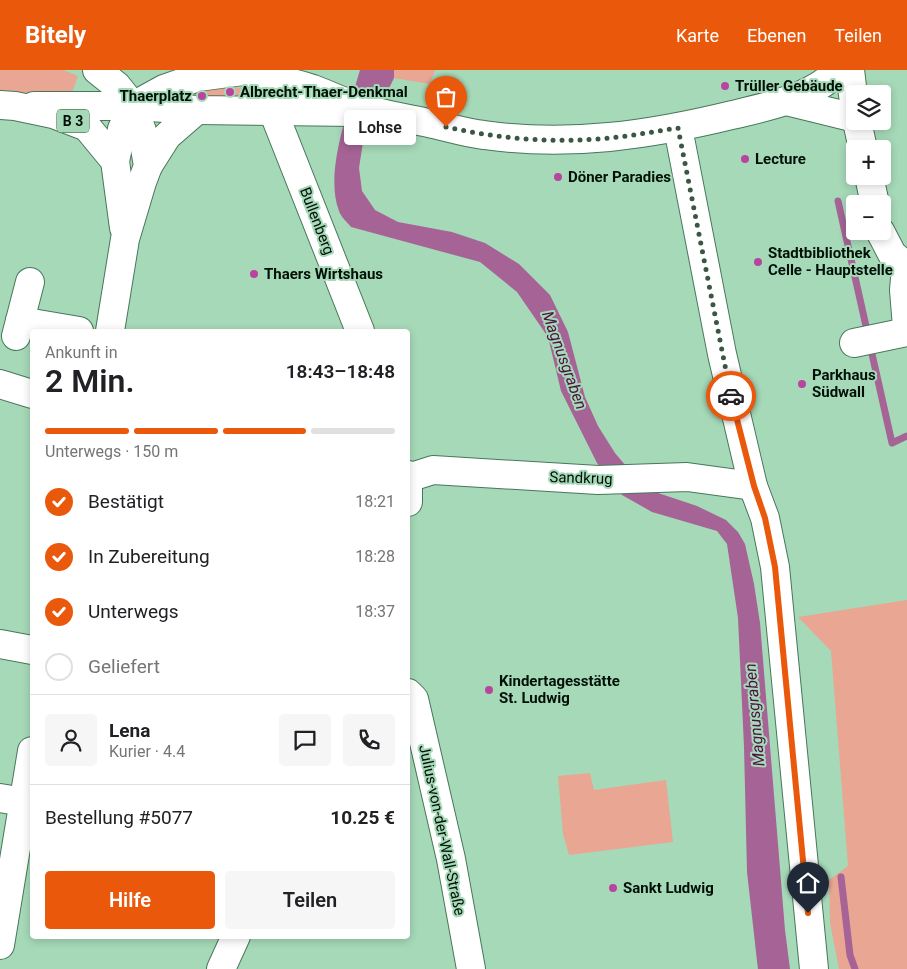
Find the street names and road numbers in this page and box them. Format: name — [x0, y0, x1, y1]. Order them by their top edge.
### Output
road number: B 3 — [57, 110, 89, 132]
street label: Bullenberg — [296, 185, 338, 257]
street label: Sandkrug — [549, 468, 613, 488]
street label: Julius-von-der-Wall-Straße — [415, 743, 469, 917]

